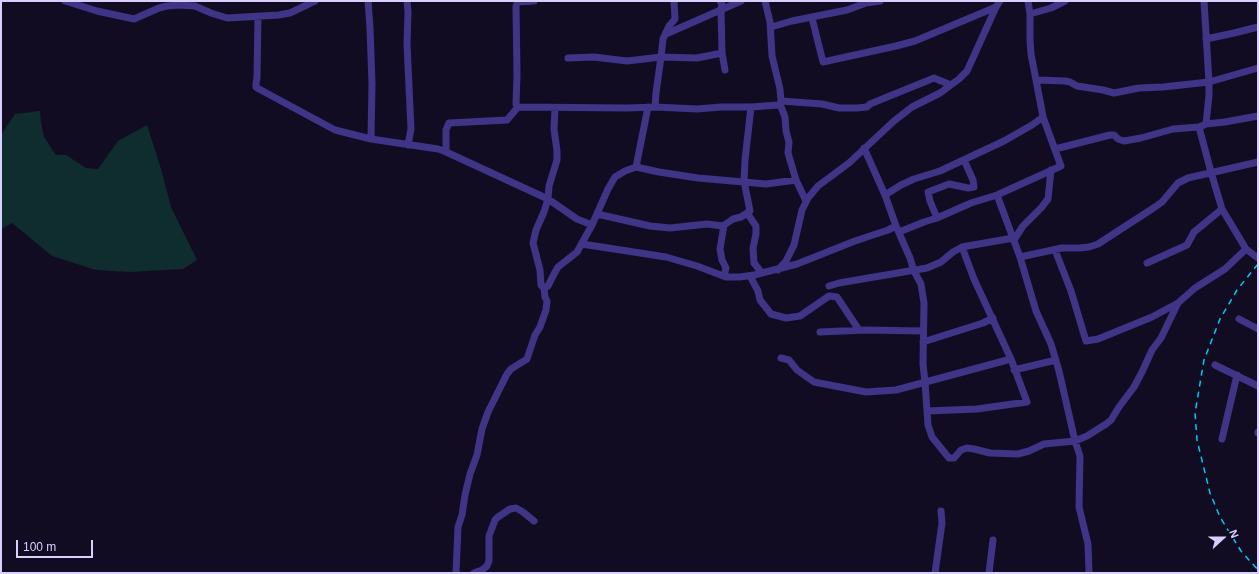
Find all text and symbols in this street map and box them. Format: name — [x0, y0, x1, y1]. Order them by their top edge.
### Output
north arrow — [1203, 518, 1243, 558]
text: N — [1227, 528, 1241, 540]
scale bar — [18, 532, 95, 558]
text: 100 m — [23, 540, 56, 554]

